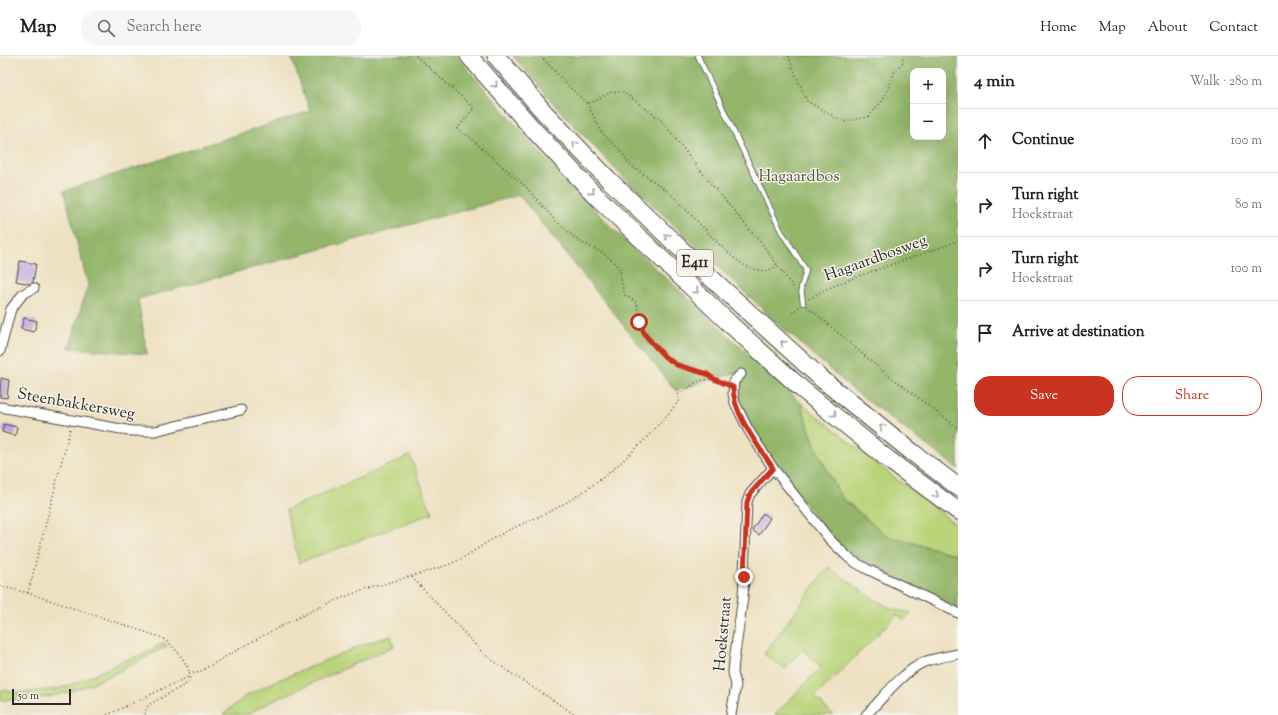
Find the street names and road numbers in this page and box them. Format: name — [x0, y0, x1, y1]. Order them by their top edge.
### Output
street label: Hagaardbosweg — [821, 230, 931, 288]
road number: E411 — [677, 250, 713, 276]
street label: Steenbakkersweg — [15, 383, 137, 427]
street label: Hoekstraat — [709, 595, 739, 673]

